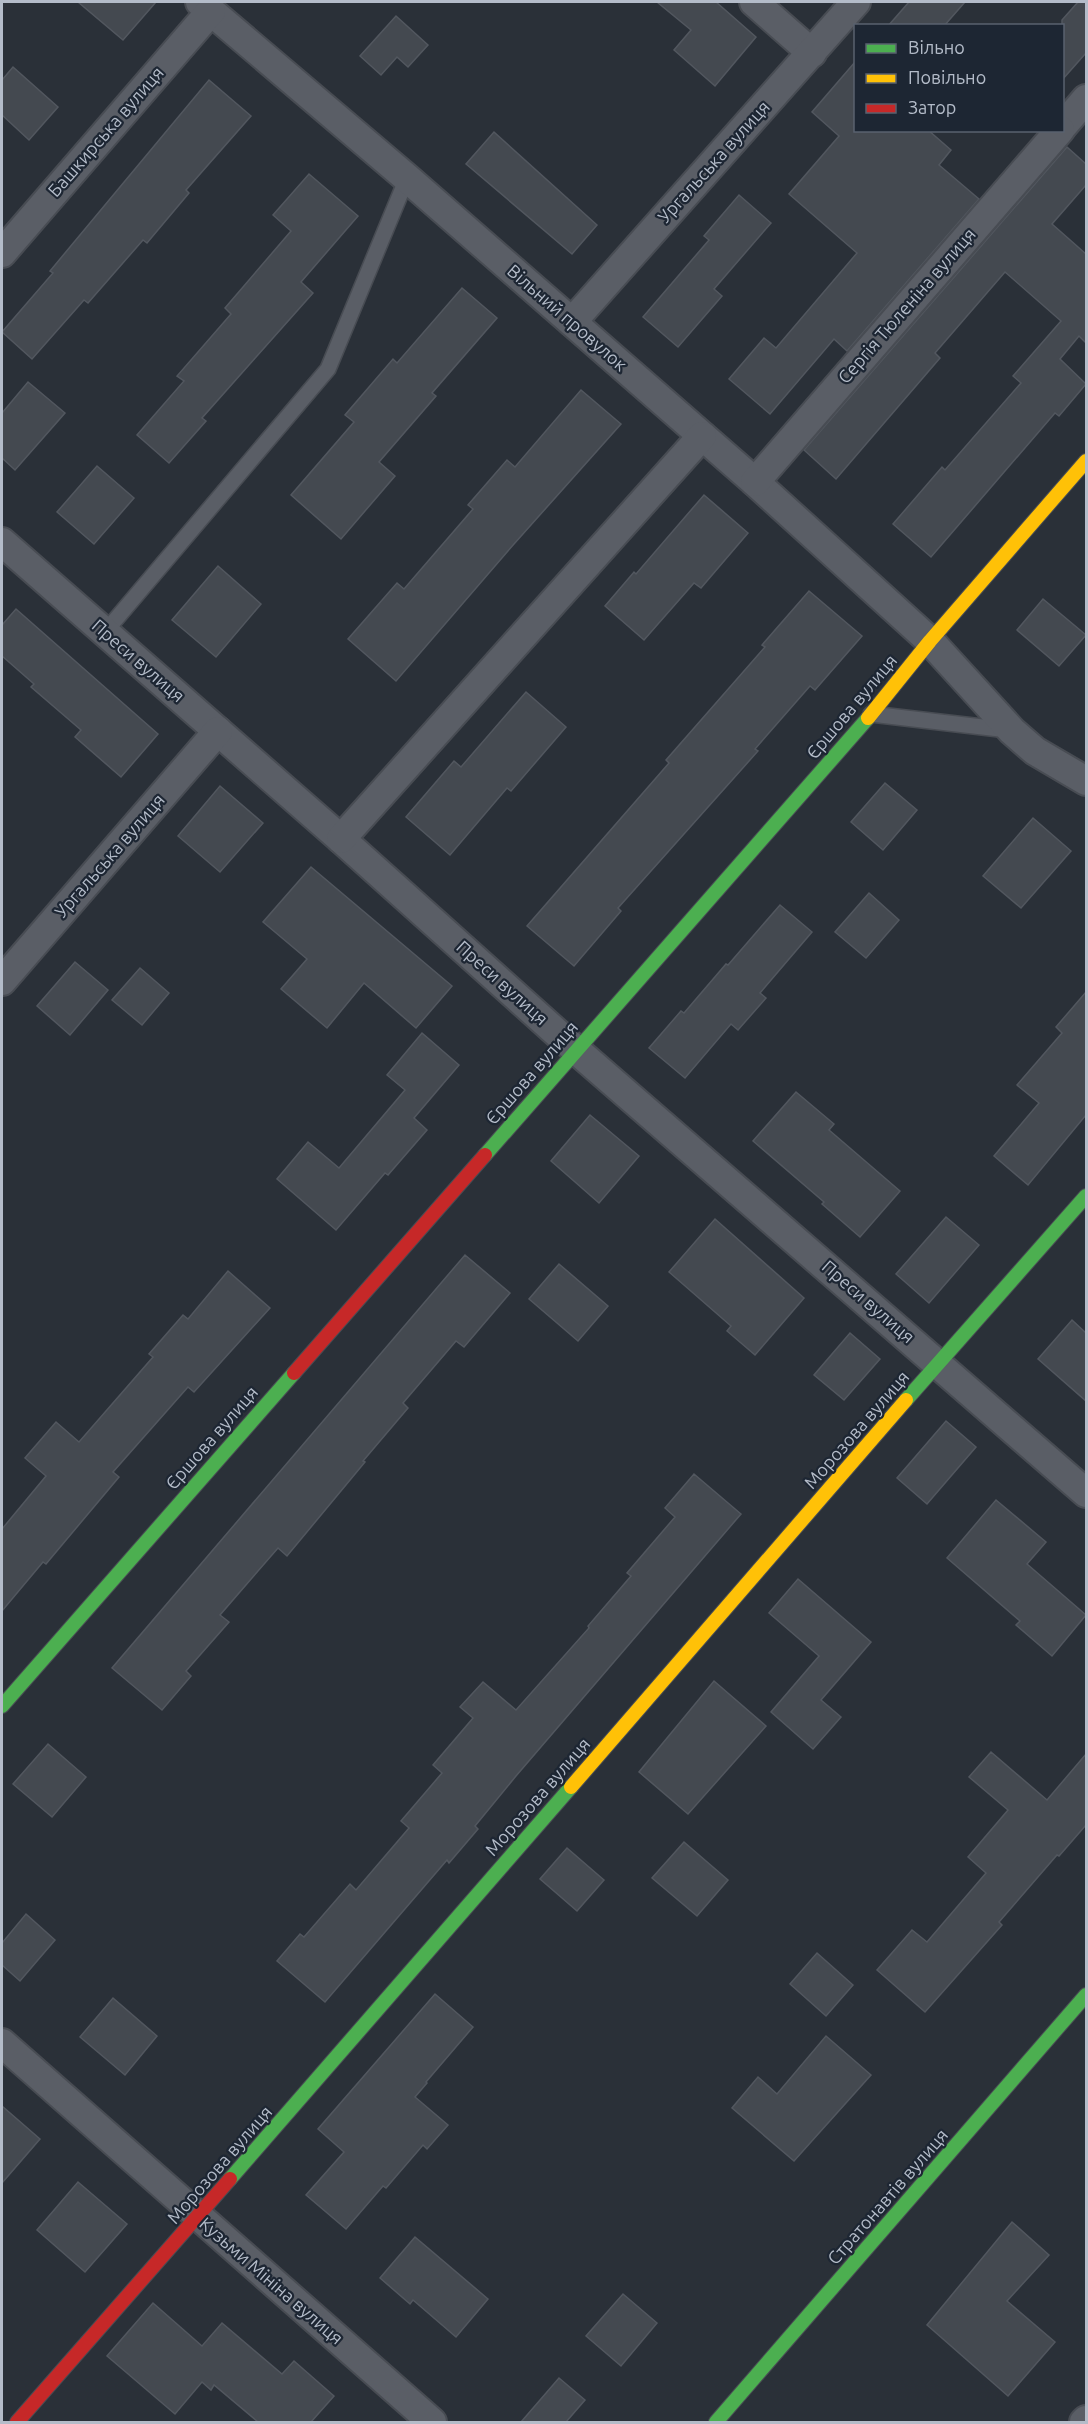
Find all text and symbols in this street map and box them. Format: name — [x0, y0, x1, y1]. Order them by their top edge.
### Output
legend — [854, 24, 1064, 132]
text: Вільно — [908, 37, 965, 57]
street label: Башкирська вулиця — [43, 62, 167, 200]
text: Повільно — [908, 67, 986, 87]
street label: Ургальська вулиця — [653, 96, 773, 226]
text: Затор — [908, 97, 956, 117]
street label: Сергія Тюленіна вулиця — [833, 224, 979, 387]
street label: Вільний провулок — [504, 260, 631, 375]
street label: Преси вулиця — [88, 615, 189, 706]
street label: Єршова вулиця — [802, 650, 901, 762]
street label: Ургальська вулиця — [50, 790, 168, 921]
street label: Преси вулиця — [453, 936, 552, 1028]
street label: Єршова вулиця — [481, 1017, 581, 1128]
street label: Преси вулиця — [818, 1256, 919, 1347]
street label: Морозова вулиця — [800, 1366, 913, 1492]
street label: Єршова вулиця — [161, 1382, 261, 1493]
street label: Морозова вулиця — [481, 1733, 594, 1859]
street label: Морозова вулиця — [163, 2101, 276, 2227]
street label: Стратонавтів вулиця — [823, 2125, 951, 2268]
street label: Кузьми Мініна вулиця — [196, 2213, 347, 2348]

